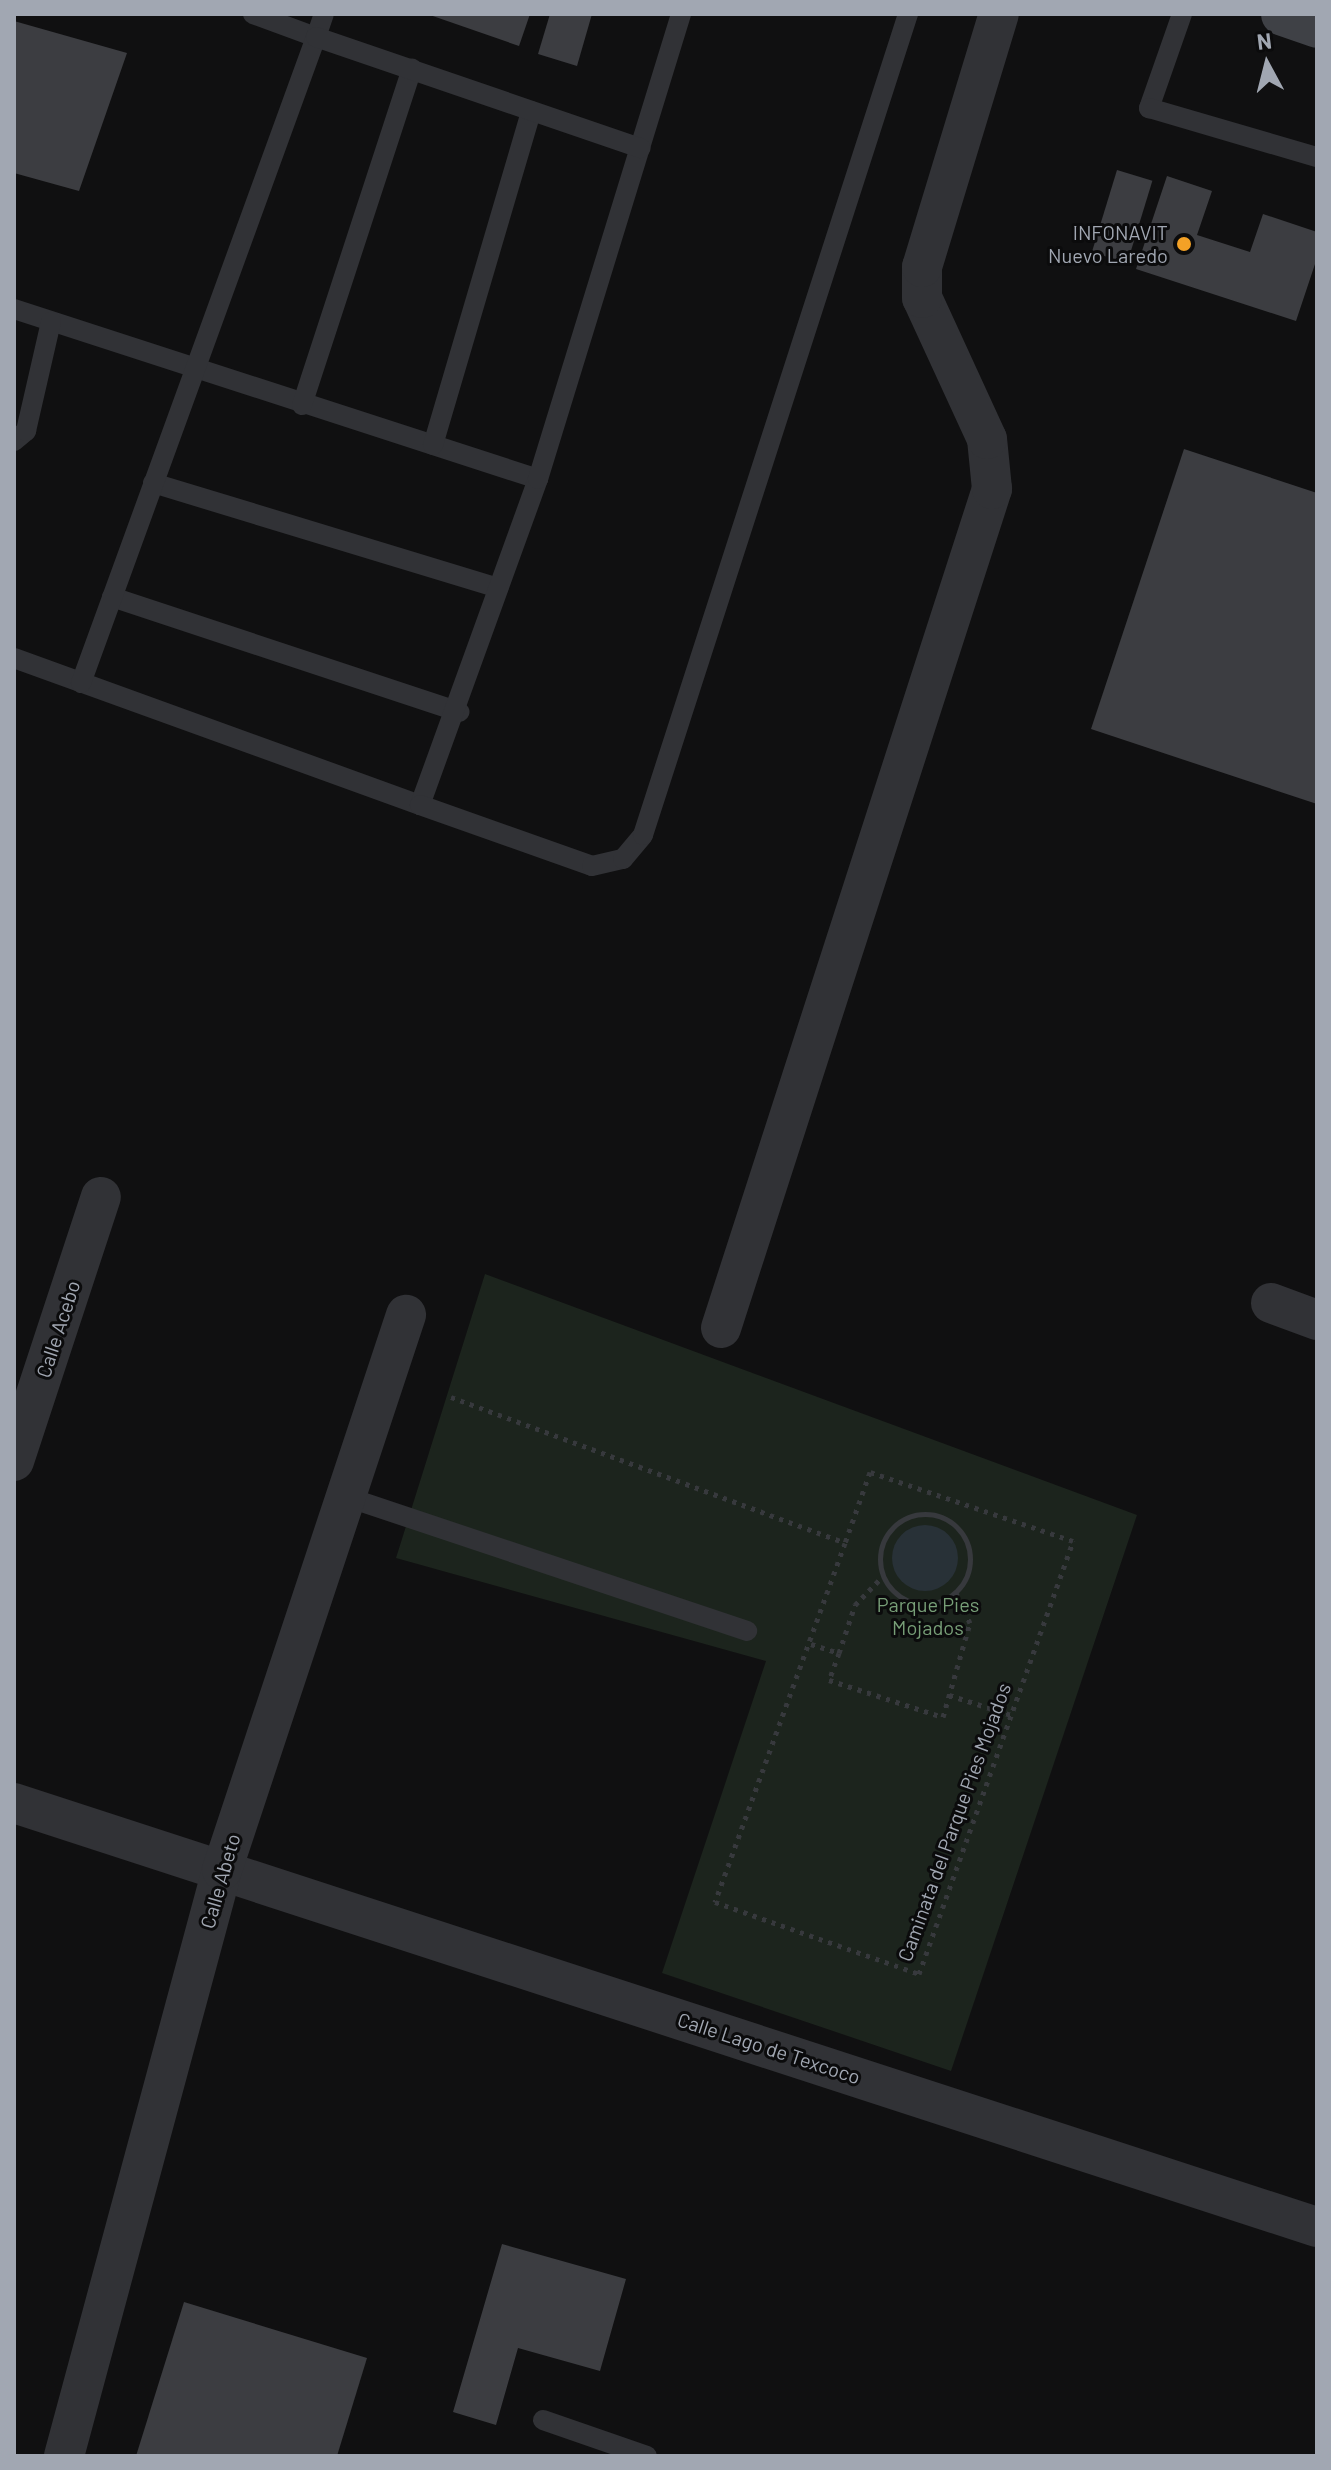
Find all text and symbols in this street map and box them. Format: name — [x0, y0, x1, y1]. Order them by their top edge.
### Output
north arrow — [1227, 24, 1307, 104]
text: N — [1255, 26, 1273, 54]
place label: INFONAVIT Nuevo Laredo — [1048, 220, 1168, 267]
marker: INFONAVIT Nuevo Laredo — [1175, 235, 1193, 253]
street label: Calle Acebo — [31, 1277, 85, 1381]
park label: Parque Pies Mojados — [877, 1592, 979, 1639]
street label: Caminata del Parque Pies Mojados — [892, 1679, 1016, 1965]
street label: Calle Abeto — [195, 1831, 245, 1931]
street label: Calle Lago de Texcoco — [675, 2007, 863, 2089]

